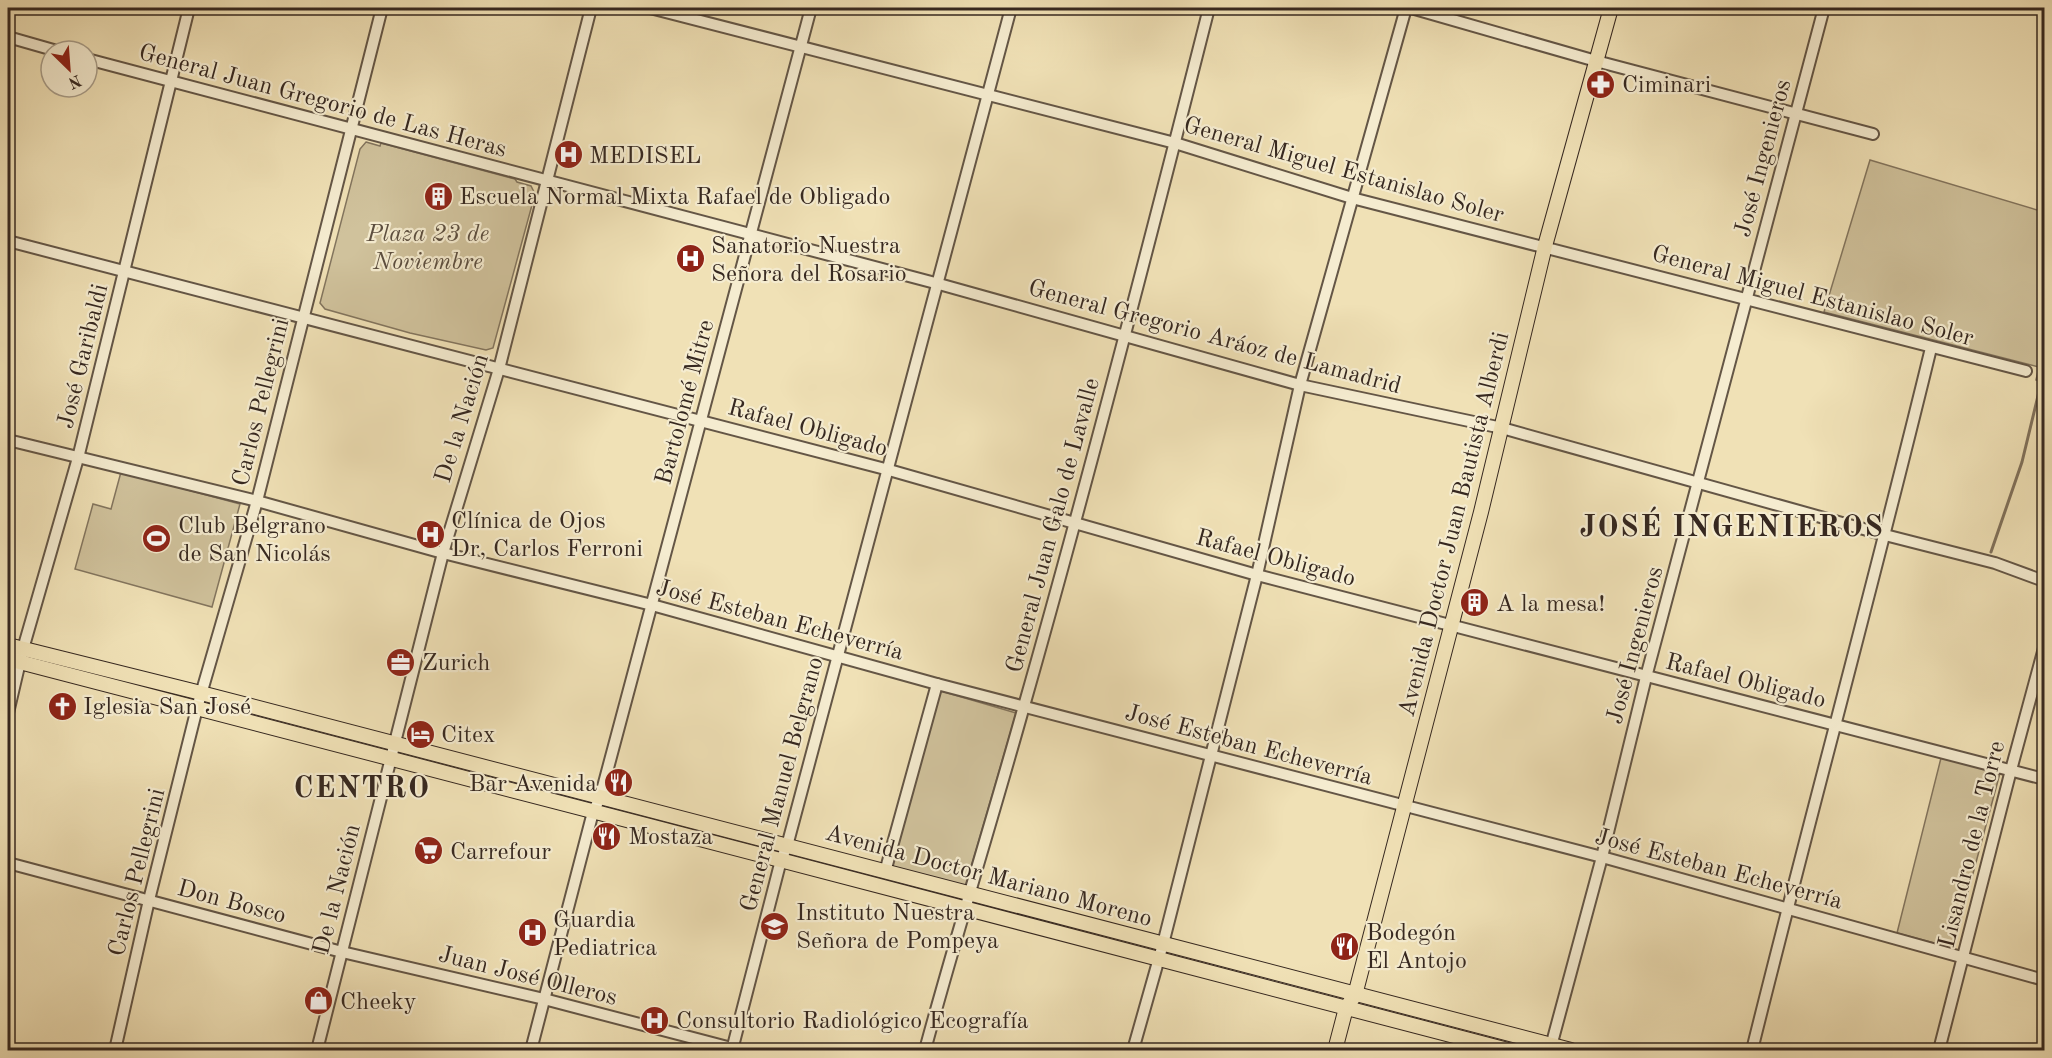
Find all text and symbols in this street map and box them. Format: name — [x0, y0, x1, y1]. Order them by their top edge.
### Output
north arrow — [39, 39, 99, 99]
street label: General Juan Gregorio de Las Heras — [136, 41, 509, 163]
pharmacy icon: Ciminari — [1585, 68, 1617, 100]
text: N — [65, 71, 83, 91]
place label: Ciminari — [1622, 74, 1711, 98]
street label: José Ingenieros — [1731, 77, 1797, 240]
street label: General Miguel Estanislao Soler — [1181, 114, 1506, 228]
hospital icon: MEDISEL — [552, 139, 584, 171]
place label: MEDISEL — [589, 145, 701, 169]
building icon: Escuela Normal Mixta Rafael de Obligado — [422, 180, 454, 212]
place label: Escuela Normal Mixta Rafael de Obligado — [459, 186, 890, 210]
park label: Plaza 23 de Noviembre — [366, 223, 490, 275]
place label: Sanatorio Nuestra Señora del Rosario — [711, 235, 907, 287]
street label: General Miguel Estanislao Soler — [1649, 242, 1976, 352]
hospital icon: Sanatorio Nuestra Señora del Rosario — [674, 243, 706, 275]
street label: General Gregorio Aráoz de Lamadrid — [1025, 277, 1403, 399]
street label: José Garibaldi — [54, 282, 114, 431]
street label: Carlos Pellegrini — [229, 316, 294, 489]
street label: Bartolomé Mitre — [652, 317, 719, 488]
street label: Avenida Doctor Juan Bautista Alberdi — [1395, 330, 1514, 719]
street label: De la Nación — [432, 351, 494, 486]
street label: General Juan Galo de Lavalle — [1003, 376, 1105, 675]
street label: Rafael Obligado — [725, 396, 890, 462]
district label: JOSÉ INGENIEROS — [1580, 506, 1884, 543]
place label: Clínica de Ojos Dr, Carlos Ferroni — [451, 510, 643, 562]
place label: Club Belgrano de San Nicolás — [178, 515, 331, 567]
hospital icon: Clínica de Ojos Dr, Carlos Ferroni — [414, 518, 446, 550]
sports icon: Club Belgrano de San Nicolás — [141, 523, 173, 555]
street label: Rafael Obligado — [1193, 526, 1358, 592]
street label: José Ingenieros — [1603, 564, 1669, 727]
street label: José Esteban Echeverría — [653, 576, 906, 666]
building icon: A la mesa! — [1459, 587, 1491, 619]
place label: A la mesa! — [1496, 593, 1605, 617]
office icon: Zurich — [385, 646, 417, 678]
street label: Rafael Obligado — [1663, 650, 1828, 713]
place label: Zurich — [422, 652, 490, 676]
street label: General Manuel Belgrano — [737, 654, 829, 915]
church icon: Iglesia San José — [46, 690, 78, 722]
place label: Iglesia San José — [83, 696, 251, 720]
street label: José Esteban Echeverría — [1122, 701, 1375, 791]
hotel icon: Citex — [404, 718, 436, 750]
place label: Citex — [441, 724, 495, 748]
street label: Lisandro de la Torre — [1936, 739, 2010, 950]
restaurant icon: Bar Avenida — [602, 767, 634, 799]
place label: Bar Avenida — [469, 773, 597, 797]
district label: CENTRO — [293, 774, 431, 804]
street label: Carlos Pellegrini — [105, 786, 170, 959]
restaurant icon: Mostaza — [591, 820, 623, 852]
street label: De la Nación — [310, 822, 366, 957]
street label: Avenida Doctor Mariano Moreno — [822, 822, 1155, 932]
street label: José Esteban Echeverría — [1592, 825, 1845, 915]
place label: Mostaza — [628, 826, 713, 850]
supermarket icon: Carrefour — [413, 835, 445, 867]
place label: Carrefour — [450, 841, 551, 865]
street label: Don Bosco — [174, 877, 288, 929]
place label: Instituto Nuestra Señora de Pompeya — [796, 902, 999, 954]
place label: Guardia Pediatrica — [553, 909, 657, 961]
school or university icon: Instituto Nuestra Señora de Pompeya — [759, 910, 791, 942]
hospital icon: Guardia Pediatrica — [516, 917, 548, 949]
place label: Bodegón El Antojo — [1366, 922, 1467, 974]
restaurant icon: Bodegón El Antojo — [1329, 930, 1361, 962]
street label: Juan José Olleros — [436, 943, 619, 1011]
shop icon: Cheeky — [303, 985, 335, 1017]
place label: Cheeky — [340, 991, 417, 1015]
hospital icon: Consultorio Radiológico Ecografía — [639, 1004, 671, 1036]
place label: Consultorio Radiológico Ecografía — [676, 1010, 1029, 1034]

